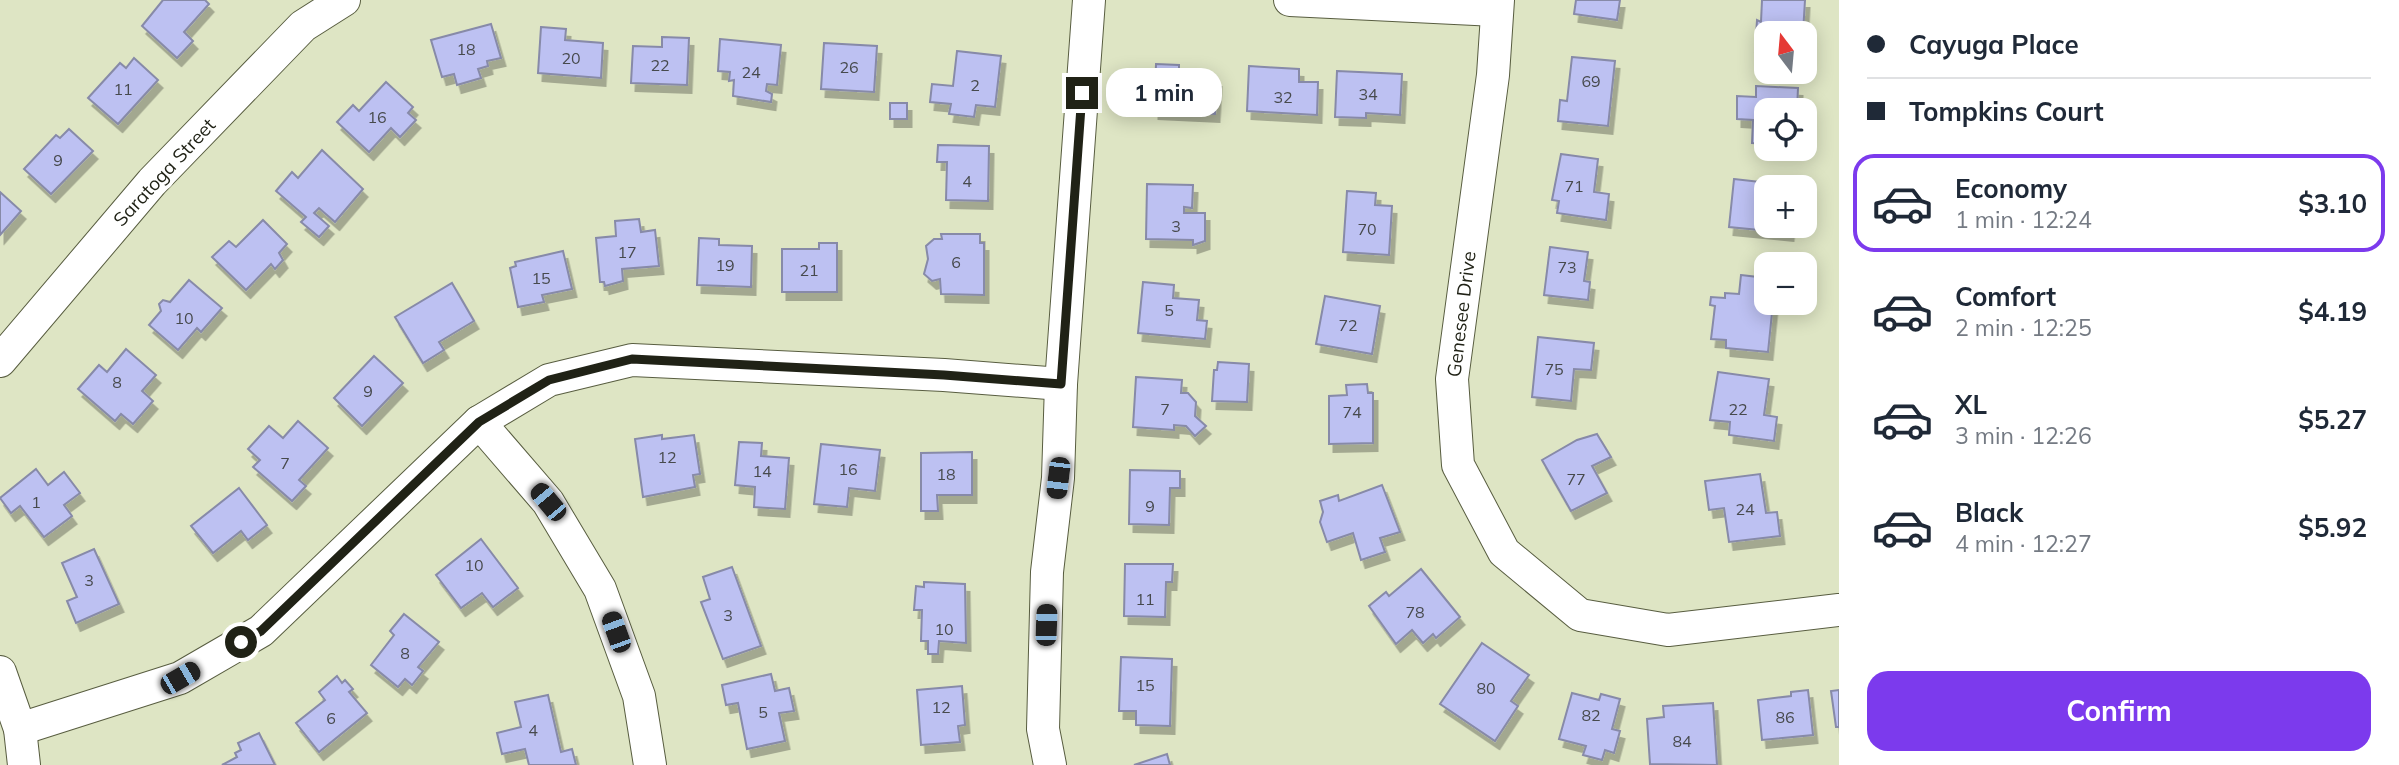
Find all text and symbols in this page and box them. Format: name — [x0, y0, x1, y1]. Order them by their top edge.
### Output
north arrow — [1754, 21, 1816, 84]
map controls — [1754, 21, 1817, 315]
text: Cayuga Place — [1909, 28, 2079, 61]
house number: 18 — [456, 39, 476, 59]
house number: 20 — [561, 48, 581, 68]
house number: 22 — [650, 55, 670, 75]
house number: 26 — [839, 57, 859, 77]
house number: 24 — [741, 62, 761, 82]
callout: 1 min — [1106, 68, 1222, 118]
house number: 69 — [1581, 71, 1601, 91]
house number: 2 — [970, 75, 980, 95]
route end — [1066, 77, 1098, 109]
text: 1 min — [1134, 78, 1194, 107]
house number: 11 — [113, 79, 133, 99]
house number: 34 — [1358, 84, 1378, 104]
house number: 32 — [1273, 87, 1293, 107]
text: Tompkins Court — [1909, 95, 2104, 128]
button: locate — [1754, 98, 1817, 161]
house number: 16 — [367, 107, 387, 127]
street label: Saratoga Street — [108, 113, 220, 231]
house number: 9 — [53, 150, 63, 170]
house number: 4 — [962, 171, 972, 191]
icon: car — [1871, 172, 1934, 235]
text: Economy — [1955, 172, 2067, 205]
button: + — [1754, 175, 1817, 238]
house number: 71 — [1564, 176, 1584, 196]
text: $3.10 — [2298, 187, 2367, 220]
text: 1 min · 12:24 — [1955, 205, 2092, 234]
house number: 3 — [1171, 216, 1181, 236]
house number: 70 — [1357, 219, 1377, 239]
house number: 17 — [617, 242, 637, 262]
street label: Genesee Drive — [1441, 250, 1481, 378]
house number: 6 — [951, 252, 961, 272]
button: − — [1754, 252, 1817, 315]
house number: 19 — [715, 255, 735, 275]
house number: 73 — [1557, 257, 1577, 277]
house number: 21 — [799, 260, 819, 280]
house number: 15 — [531, 268, 551, 288]
icon: car — [1871, 280, 1934, 343]
text: Comfort — [1955, 280, 2056, 313]
text: $4.19 — [2298, 295, 2367, 328]
house number: 5 — [1164, 300, 1174, 320]
house number: 10 — [174, 308, 194, 328]
text: 2 min · 12:25 — [1955, 313, 2092, 342]
house number: 72 — [1338, 315, 1358, 335]
house number: 75 — [1544, 359, 1564, 379]
house number: 8 — [112, 372, 122, 392]
house number: 9 — [363, 381, 373, 401]
icon: car — [1871, 388, 1934, 451]
text: XL — [1955, 388, 1987, 421]
house number: 7 — [1160, 399, 1170, 419]
house number: 22 — [1728, 399, 1748, 419]
house number: 74 — [1342, 402, 1362, 422]
text: $5.27 — [2298, 403, 2367, 436]
text: 3 min · 12:26 — [1955, 421, 2092, 450]
house number: 12 — [657, 447, 677, 467]
house number: 7 — [280, 453, 290, 473]
car — [1046, 456, 1071, 500]
house number: 16 — [838, 459, 858, 479]
house number: 14 — [752, 461, 772, 481]
house number: 18 — [936, 464, 956, 484]
house number: 77 — [1566, 469, 1586, 489]
car — [527, 479, 570, 525]
house number: 1 — [31, 492, 41, 512]
house number: 9 — [1145, 496, 1155, 516]
icon: car — [1871, 496, 1934, 559]
text: Black — [1955, 496, 2023, 529]
house number: 24 — [1735, 499, 1755, 519]
text: $5.92 — [2298, 511, 2367, 544]
text: 4 min · 12:27 — [1955, 529, 2092, 558]
house number: 10 — [464, 555, 484, 575]
house number: 3 — [84, 570, 94, 590]
house number: 11 — [1135, 589, 1155, 609]
house number: 78 — [1405, 602, 1425, 622]
car — [1035, 604, 1058, 646]
house number: 3 — [723, 605, 733, 625]
car — [599, 609, 634, 655]
house number: 10 — [934, 619, 954, 639]
route start — [225, 626, 257, 658]
house number: 8 — [400, 643, 410, 663]
car — [157, 658, 204, 698]
button: Confirm — [1867, 671, 2371, 751]
house number: 15 — [1135, 675, 1155, 695]
house number: 80 — [1476, 678, 1496, 698]
house number: 12 — [931, 697, 951, 717]
house number: 5 — [758, 702, 768, 722]
house number: 82 — [1581, 705, 1601, 725]
house number: 86 — [1775, 707, 1795, 727]
house number: 6 — [326, 708, 336, 728]
house number: 4 — [528, 720, 538, 740]
house number: 84 — [1672, 731, 1692, 751]

